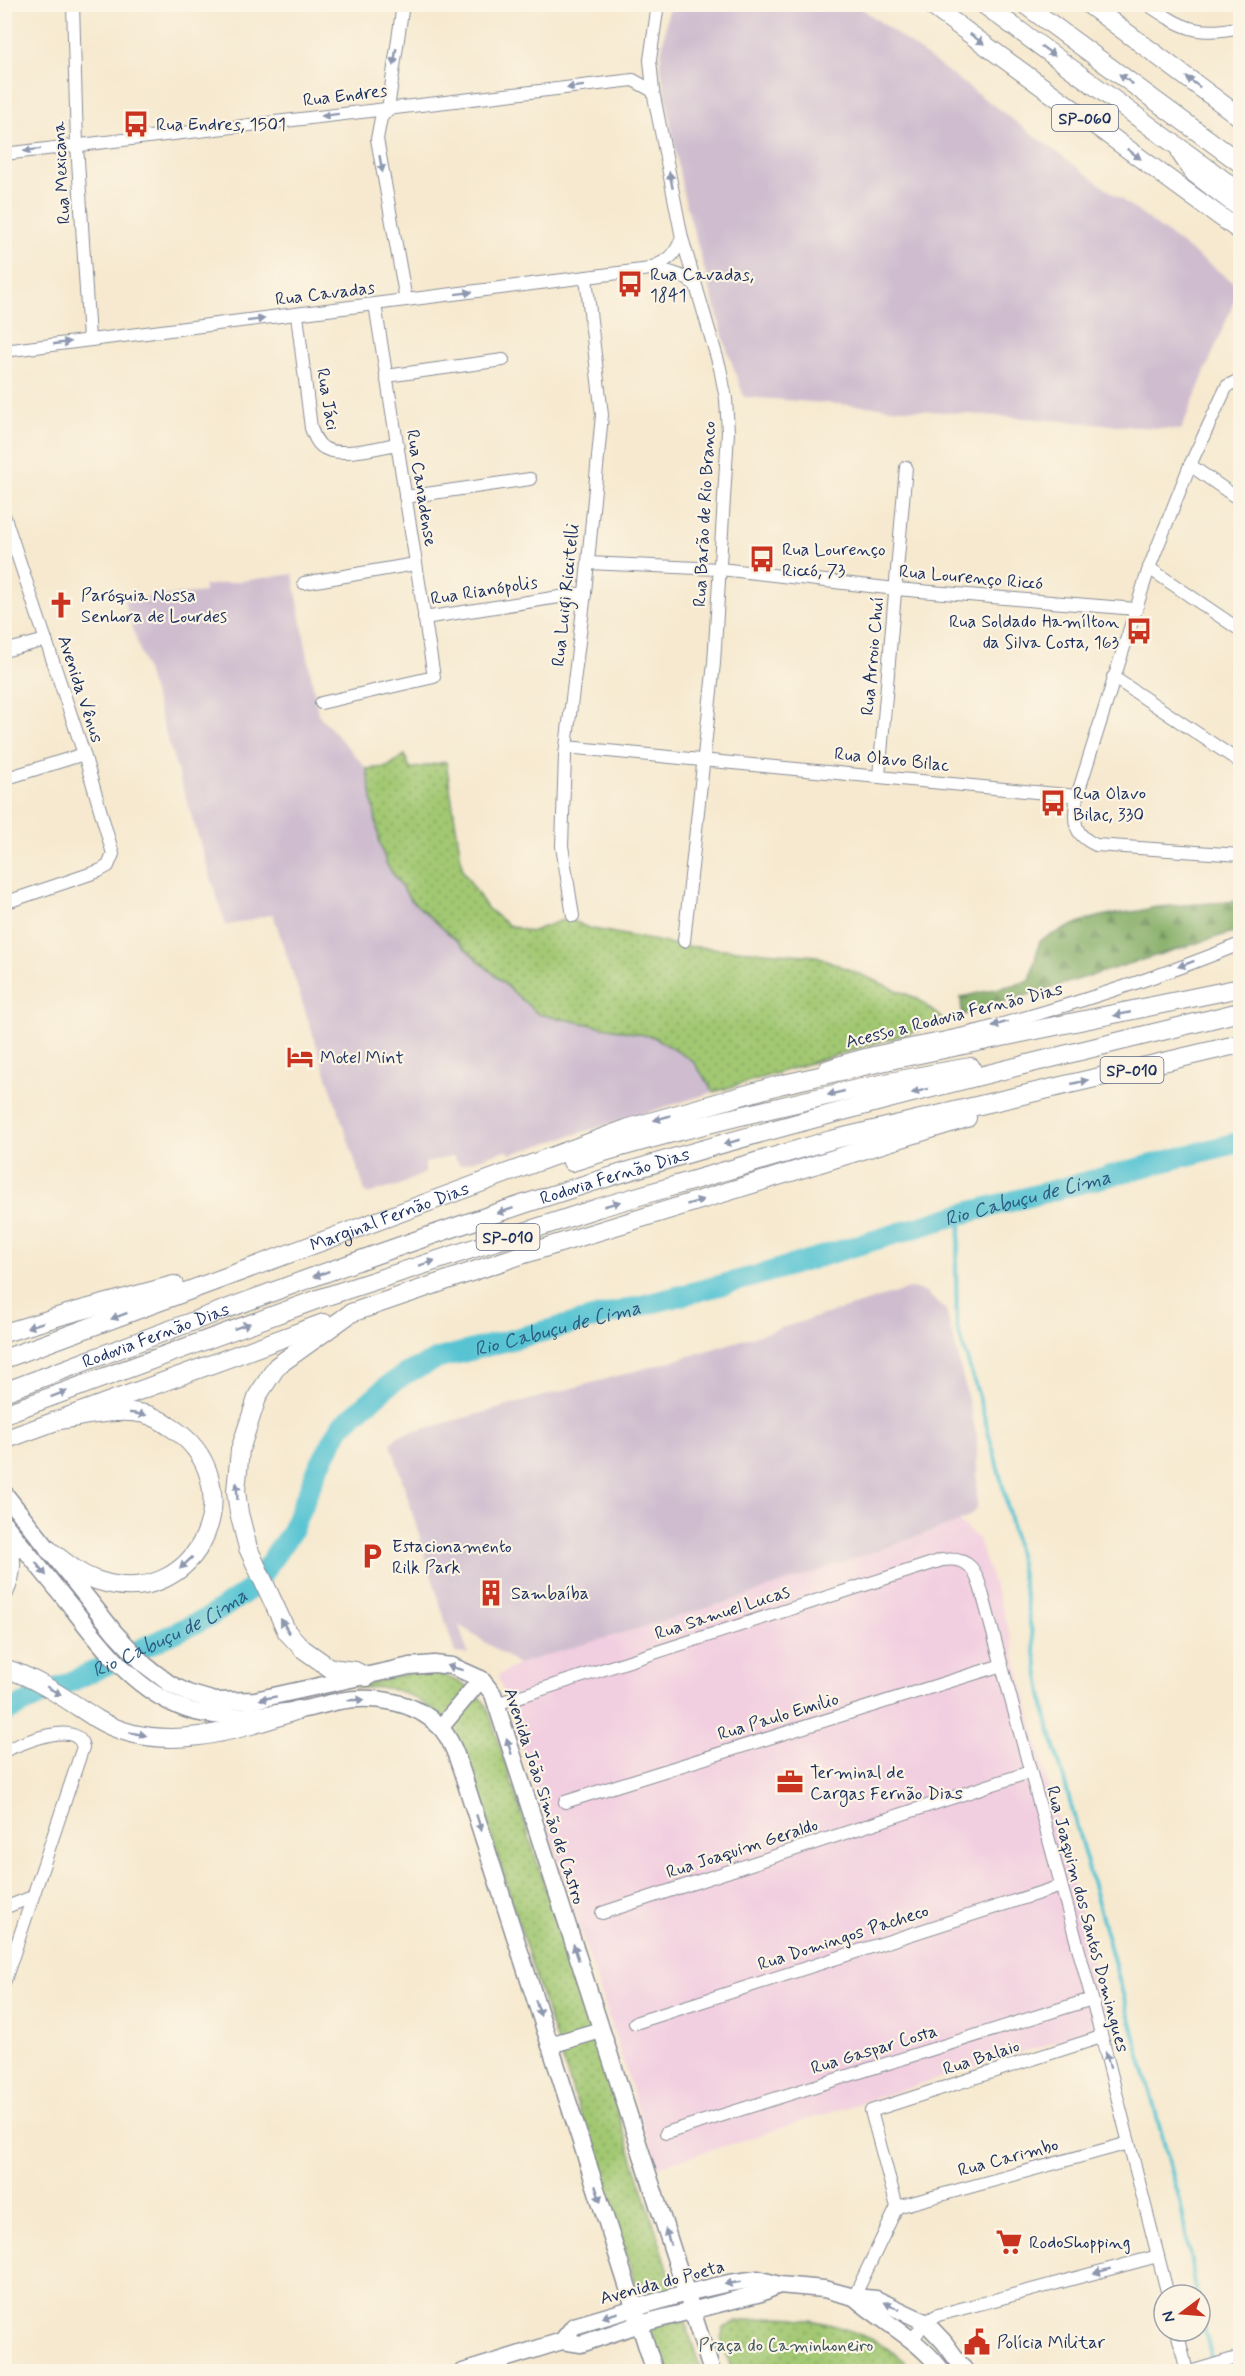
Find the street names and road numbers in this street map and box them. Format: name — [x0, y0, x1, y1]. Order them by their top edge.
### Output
street label: Rua Endres — [302, 79, 389, 113]
road number: SP-060 — [1052, 105, 1118, 131]
street label: Rua Mexicana — [47, 121, 77, 225]
street label: Rua Cavadas — [274, 276, 376, 312]
street label: Rua Jáci — [310, 366, 344, 432]
street label: Rua Barão de Rio Branco — [688, 420, 722, 608]
street label: Rua Canadense — [400, 428, 442, 548]
street label: Rua Luigi Riccitelli — [547, 523, 587, 668]
street label: Rua Lourenço Riccó — [898, 560, 1044, 596]
street label: Rua Rianópolis — [429, 571, 539, 611]
street label: Rua Arroio Chuí — [856, 596, 890, 717]
street label: Avenida Vênus — [51, 633, 109, 746]
street label: Rua Olavo Bilac — [833, 742, 951, 778]
street label: Acesso a Rodovia Fernão Dias — [843, 977, 1065, 1055]
road number: SP-010 — [1100, 1057, 1164, 1083]
street label: Rodovia Fernão Dias — [537, 1143, 693, 1211]
street label: Marginal Fernão Dias — [307, 1177, 473, 1258]
road number: SP-010 — [476, 1224, 540, 1250]
street label: Rodovia Fernão Dias — [79, 1298, 233, 1375]
street label: Rua Samuel Lucas — [652, 1580, 793, 1646]
street label: Avenida João Simão de Castro — [498, 1685, 590, 1908]
street label: Rua Paulo Emilio — [715, 1687, 842, 1747]
street label: Rua Joaquim dos Santos Domingues — [1040, 1783, 1134, 2055]
street label: Rua Joaquim Geraldo — [663, 1813, 821, 1885]
street label: Rua Domingos Pacheco — [755, 1899, 932, 1977]
street label: Rua Gaspar Costa — [808, 2019, 941, 2081]
street label: Rua Balaio — [940, 2034, 1023, 2082]
street label: Rua Carimbo — [955, 2133, 1061, 2183]
street label: Avenida do Poeta — [597, 2255, 727, 2311]

